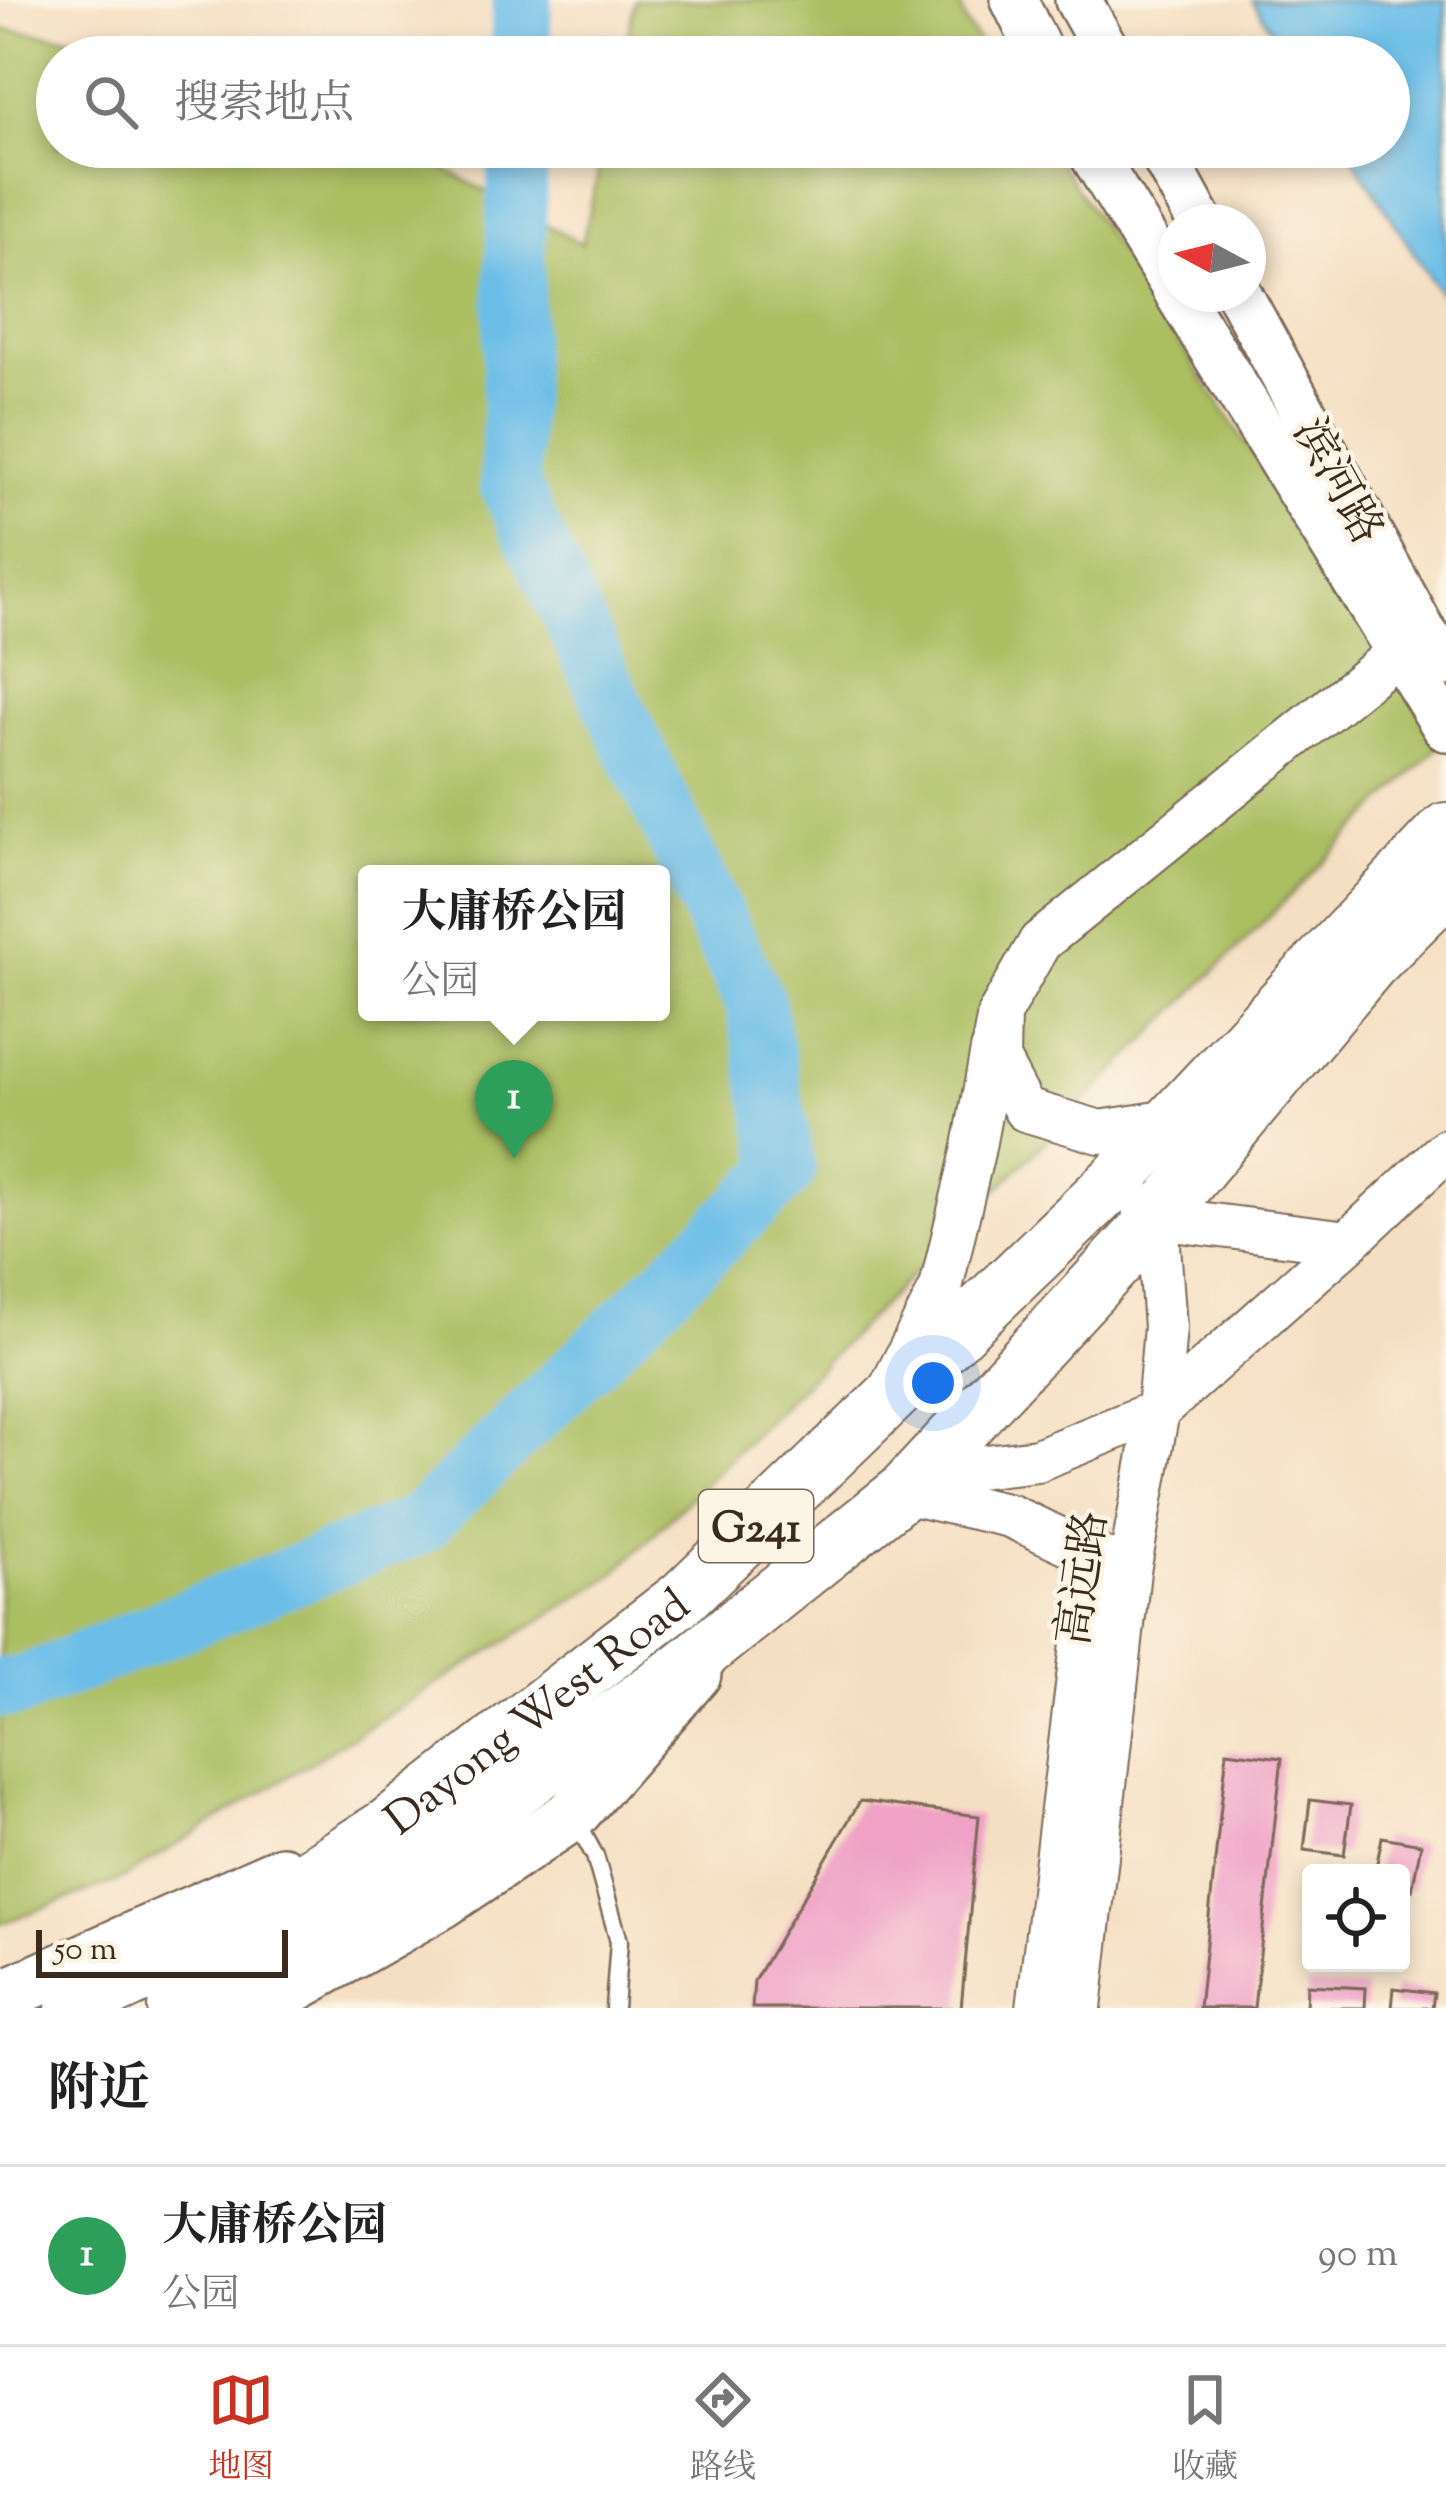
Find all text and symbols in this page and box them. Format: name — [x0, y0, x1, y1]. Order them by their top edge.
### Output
search box — [36, 36, 1410, 168]
icon: search — [78, 69, 144, 135]
text: 搜索地点 — [174, 74, 354, 139]
north arrow — [1158, 204, 1266, 312]
street label: 滨河路 — [1274, 408, 1396, 557]
popup — [358, 865, 670, 1021]
text: 大庸桥公园 — [401, 883, 627, 948]
text: 公园 — [401, 956, 480, 1012]
pin: 1 — [475, 1060, 553, 1159]
your location — [903, 1353, 963, 1413]
road number: G241 — [699, 1490, 813, 1562]
street label: 高远路 — [1044, 1507, 1127, 1650]
street label: Dayong West Road — [373, 1576, 706, 1854]
map controls — [1302, 1864, 1410, 1972]
button: locate — [1302, 1864, 1410, 1972]
scale bar — [36, 1924, 288, 1977]
text: 50 m — [54, 1927, 117, 1975]
text: 附近 — [48, 2055, 150, 2128]
text: 大庸桥公园 — [162, 2196, 387, 2261]
text: 1 — [80, 2228, 94, 2284]
text: 90 m — [1318, 2228, 1398, 2284]
text: 公园 — [162, 2269, 240, 2325]
tab: 地图 — [208, 2367, 274, 2493]
tab: 路线 — [690, 2367, 756, 2493]
tab: 收藏 — [1172, 2367, 1238, 2493]

